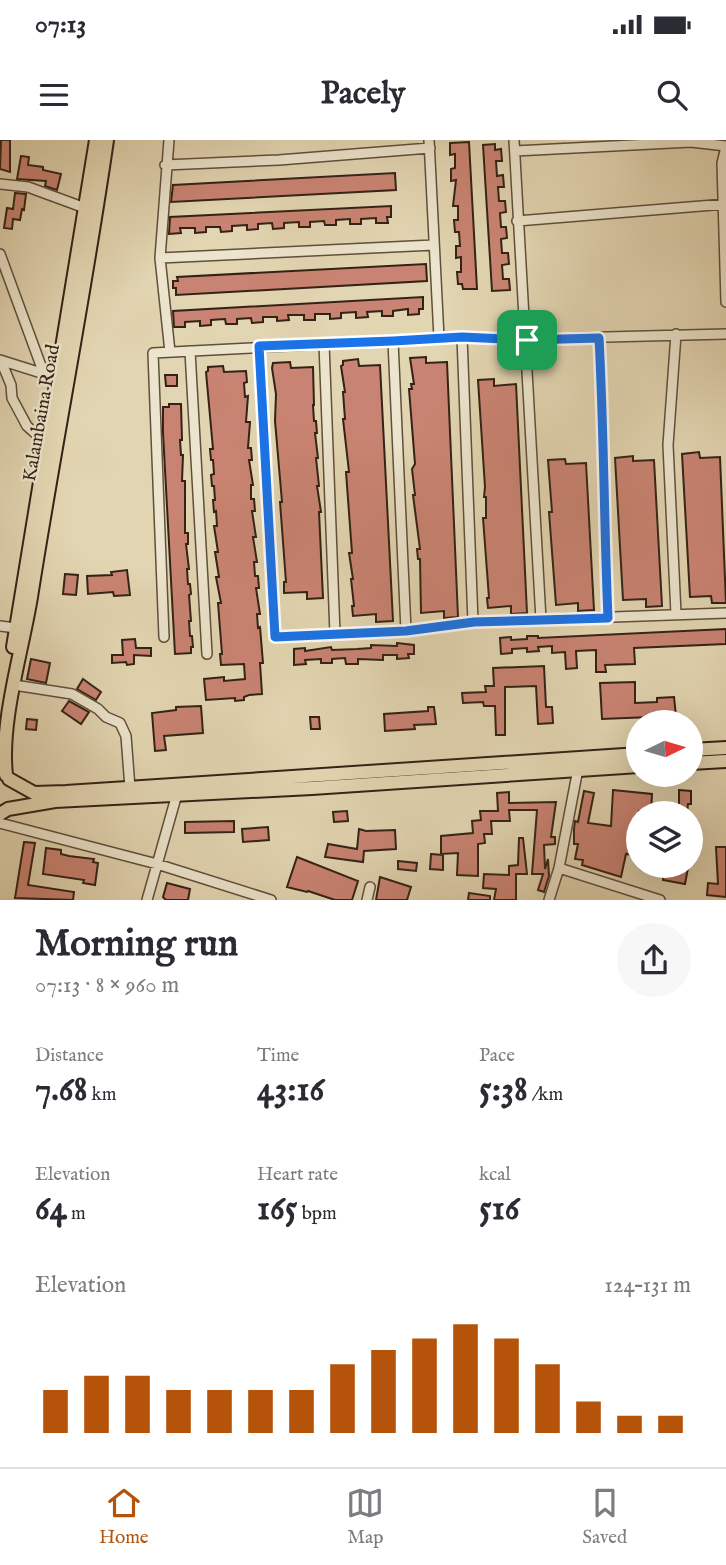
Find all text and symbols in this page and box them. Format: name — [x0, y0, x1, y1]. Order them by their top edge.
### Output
text: 07:13 — [35, 8, 86, 41]
text: Pacely — [321, 74, 405, 115]
icon: menu — [35, 76, 73, 114]
icon: search — [653, 76, 691, 114]
pin — [497, 310, 557, 370]
icon: arrive — [508, 321, 546, 359]
street label: Kalambaina Road — [18, 342, 66, 483]
north arrow — [626, 710, 704, 788]
map controls — [626, 710, 703, 878]
button: layers — [626, 801, 703, 878]
text: Morning run — [35, 921, 238, 969]
button: share — [617, 923, 691, 997]
text: 07:13 · 8 × 960 m — [35, 971, 179, 1000]
text: Distance — [35, 1044, 104, 1068]
text: Time — [257, 1044, 299, 1068]
text: Pace — [479, 1044, 515, 1068]
text: 7.68 — [35, 1068, 87, 1113]
text: 43:16 — [257, 1068, 324, 1113]
text: 5:38 — [479, 1068, 528, 1113]
text: km — [87, 1083, 116, 1107]
text: /km — [528, 1083, 563, 1107]
text: Elevation — [35, 1163, 110, 1187]
text: Heart rate — [257, 1163, 338, 1187]
text: kcal — [479, 1163, 511, 1187]
text: 64 — [35, 1187, 67, 1232]
text: 165 — [257, 1187, 298, 1232]
text: 516 — [479, 1187, 520, 1232]
text: m — [67, 1202, 86, 1226]
text: bpm — [298, 1202, 337, 1226]
text: Elevation — [35, 1271, 126, 1300]
text: 124–131 m — [604, 1271, 691, 1300]
tab: Home — [99, 1484, 149, 1550]
tab: Map — [346, 1484, 384, 1550]
tab: Saved — [582, 1484, 627, 1550]

